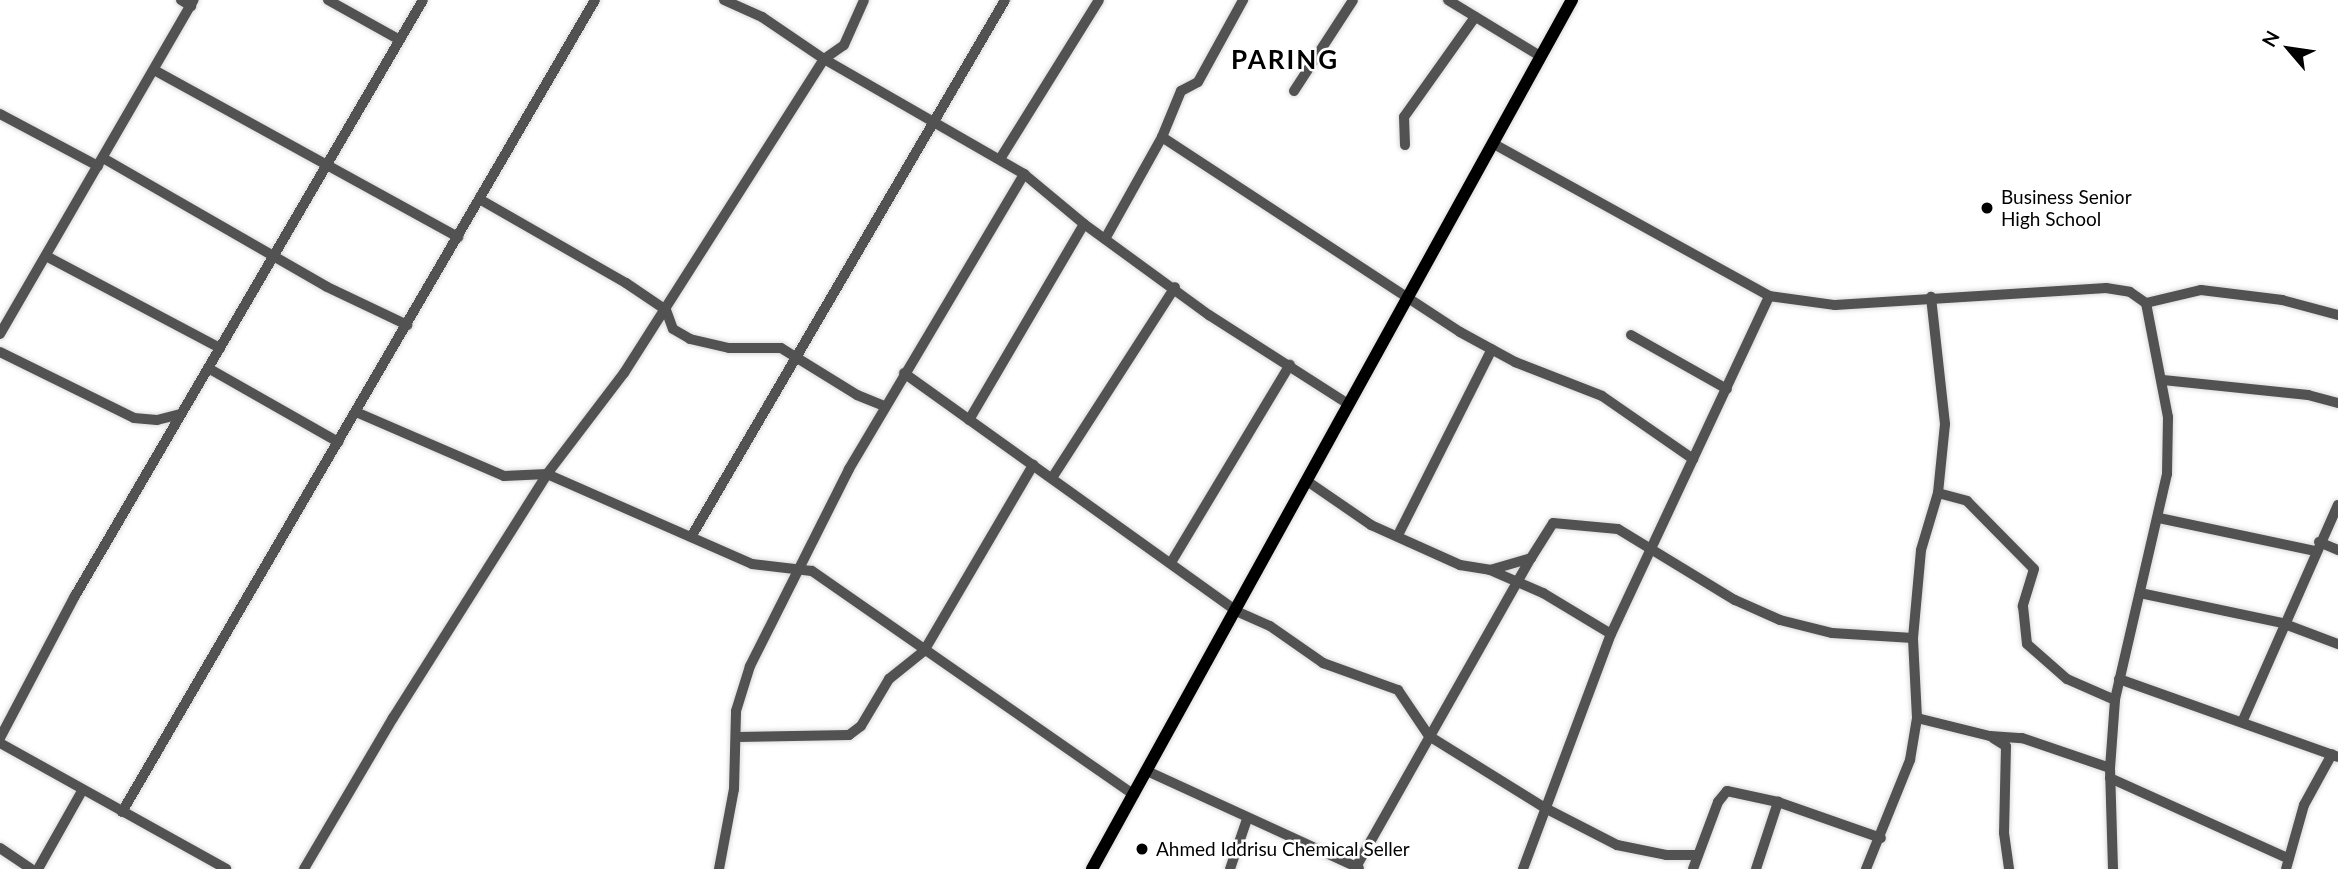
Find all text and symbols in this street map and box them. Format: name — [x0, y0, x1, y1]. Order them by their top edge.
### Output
north arrow — [2254, 14, 2324, 84]
text: N — [2257, 27, 2284, 51]
district label: PARING — [1232, 44, 1338, 76]
place label: Business Senior High School — [2001, 186, 2132, 230]
marker: Business Senior High School — [1979, 200, 1995, 216]
place label: Ahmed Iddrisu Chemical Seller — [1156, 838, 1410, 860]
marker: Ahmed Iddrisu Chemical Seller — [1134, 841, 1150, 857]

